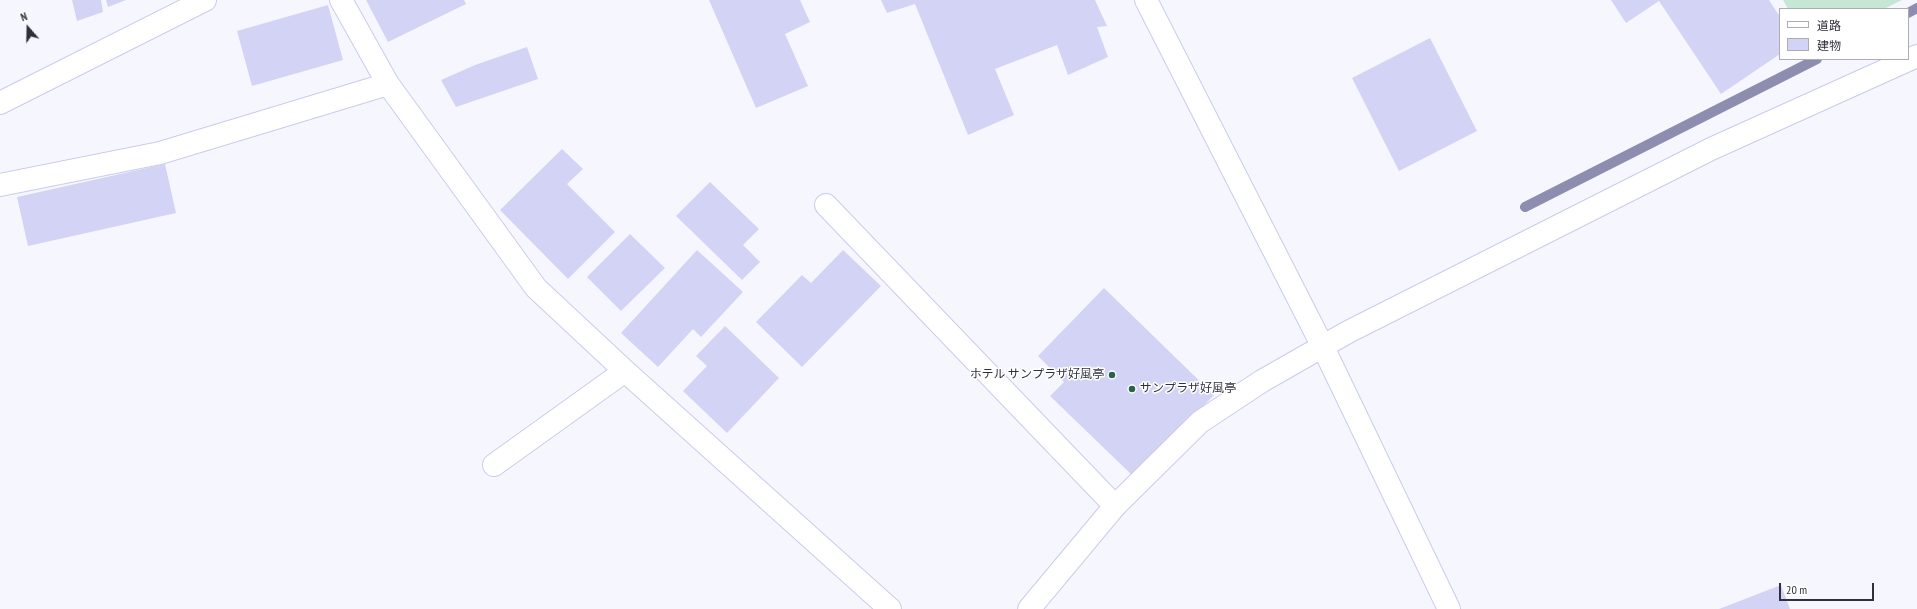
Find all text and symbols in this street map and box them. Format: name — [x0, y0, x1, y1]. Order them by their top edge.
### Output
north arrow — [8, 8, 48, 48]
legend — [1779, 8, 1909, 60]
text: N — [19, 9, 29, 24]
text: 道路 — [1817, 18, 1841, 33]
text: 建物 — [1817, 38, 1841, 53]
place label: ホテル サンプラザ好風亭 — [969, 368, 1104, 382]
marker: ホテル サンプラザ好風亭 — [1107, 370, 1117, 380]
place label: サンプラザ好風亭 — [1140, 382, 1236, 396]
marker: サンプラザ好風亭 — [1127, 384, 1137, 394]
scale bar — [1781, 575, 1876, 601]
text: 20 m — [1786, 582, 1807, 597]

